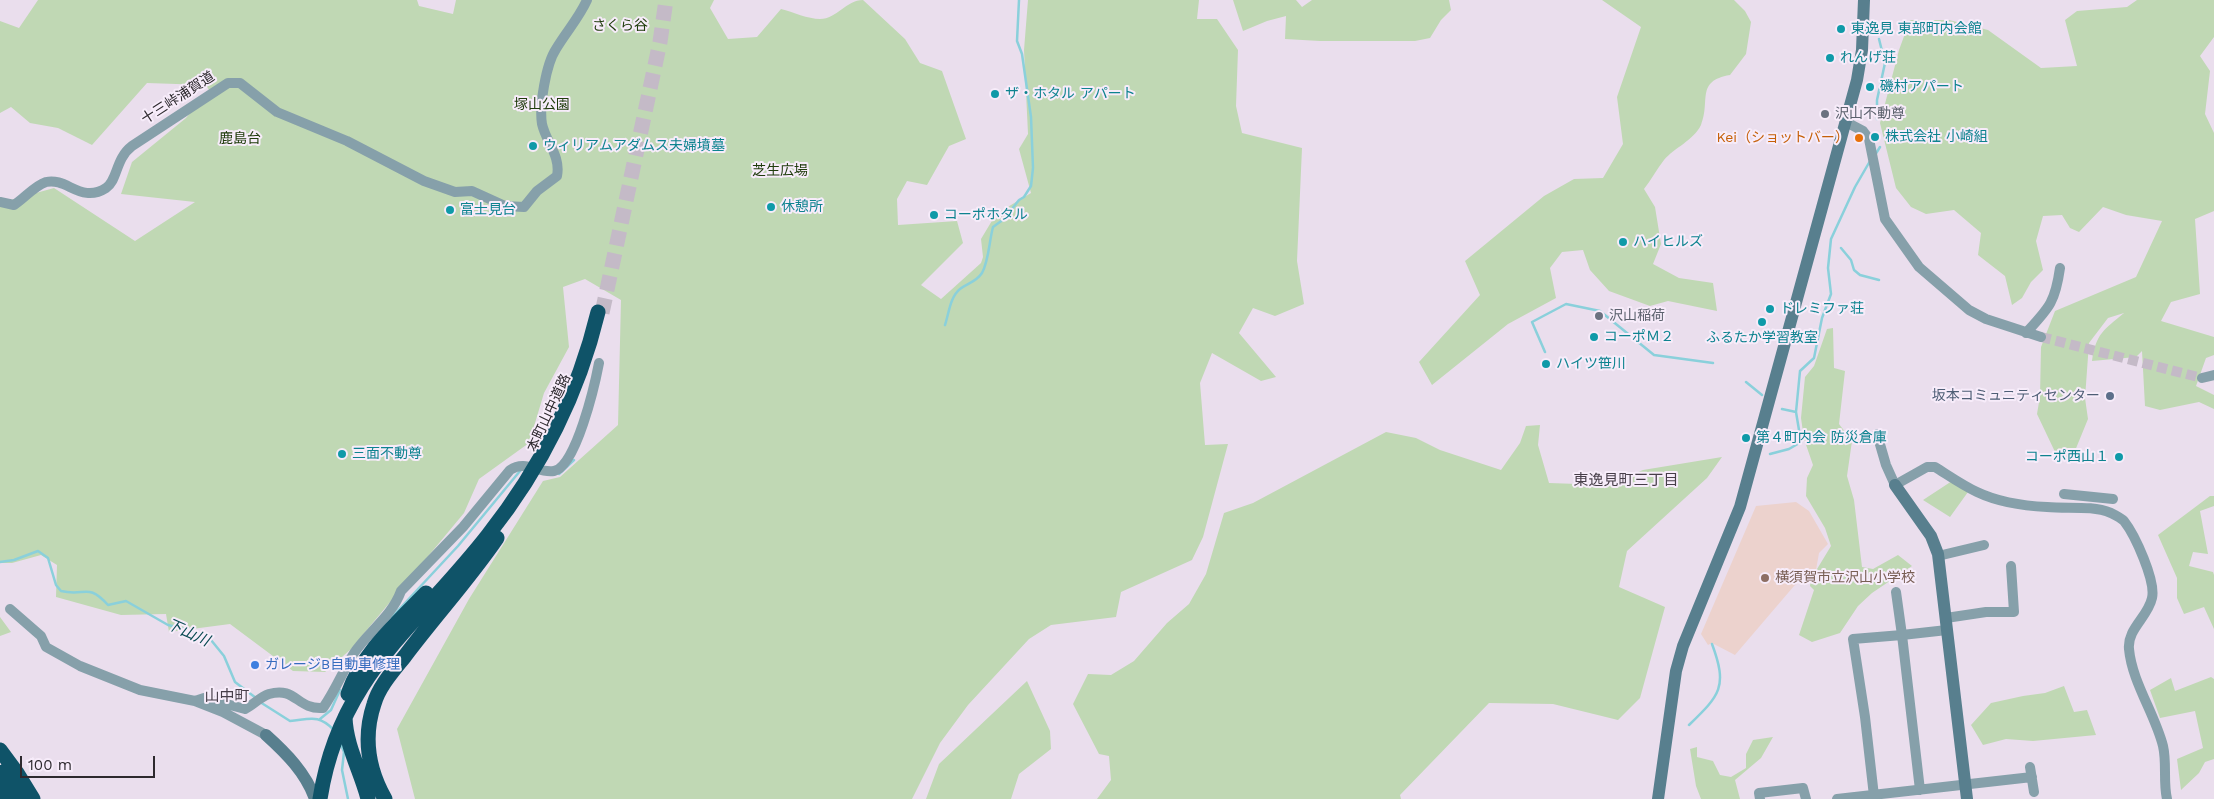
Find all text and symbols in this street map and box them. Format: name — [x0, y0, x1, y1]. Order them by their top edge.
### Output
park label: さくら谷 — [592, 18, 648, 34]
place label: 東逸見 東部町内会館 — [1851, 21, 1982, 37]
marker: 東逸見 東部町内会館 — [1835, 23, 1847, 35]
place label: れんげ荘 — [1840, 50, 1896, 66]
marker: れんげ荘 — [1824, 52, 1836, 64]
street label: 十三峠浦賀道 — [138, 68, 218, 128]
place label: 磯村アパート — [1880, 79, 1964, 95]
marker: 磯村アパート — [1864, 81, 1876, 93]
place label: ザ・ホタル アパート — [1005, 86, 1136, 102]
marker: ザ・ホタル アパート — [989, 88, 1001, 100]
park label: 塚山公園 — [514, 97, 570, 113]
place label: 沢山不動尊 — [1835, 106, 1905, 122]
marker: 沢山不動尊 — [1819, 108, 1831, 120]
place label: 株式会社 小崎組 — [1885, 129, 1988, 145]
place label: Kei（ショットバー） — [1717, 130, 1849, 146]
park label: 鹿島台 — [219, 131, 261, 147]
marker: 株式会社 小崎組 — [1869, 131, 1881, 143]
marker: Kei（ショットバー） — [1853, 132, 1865, 144]
place label: ウィリアムアダムス夫婦墳墓 — [543, 138, 725, 154]
marker: ウィリアムアダムス夫婦墳墓 — [527, 140, 539, 152]
park label: 芝生広場 — [752, 163, 808, 179]
place label: 休憩所 — [781, 199, 823, 215]
marker: 休憩所 — [765, 201, 777, 213]
place label: 富士見台 — [460, 202, 516, 218]
marker: 富士見台 — [444, 204, 456, 216]
place label: コーポホタル — [944, 207, 1028, 223]
marker: コーポホタル — [928, 209, 940, 221]
place label: ハイヒルズ — [1633, 234, 1703, 250]
marker: ハイヒルズ — [1617, 236, 1629, 248]
place label: ドレミファ荘 — [1780, 301, 1864, 317]
marker: ドレミファ荘 — [1764, 303, 1776, 315]
place label: 沢山稲荷 — [1609, 308, 1665, 324]
marker: 沢山稲荷 — [1593, 310, 1605, 322]
marker: ふるたか学習教室 — [1756, 316, 1768, 328]
place label: コーポＭ２ — [1604, 329, 1674, 345]
place label: ふるたか学習教室 — [1706, 330, 1818, 346]
marker: コーポＭ２ — [1588, 331, 1600, 343]
place label: ハイツ笹川 — [1556, 356, 1626, 372]
marker: ハイツ笹川 — [1540, 358, 1552, 370]
street label: 本町山中道路 — [524, 371, 574, 455]
place label: 坂本コミュニティセンター — [1932, 388, 2100, 404]
marker: 坂本コミュニティセンター — [2104, 390, 2116, 402]
place label: 第４町内会 防災倉庫 — [1756, 430, 1887, 446]
marker: 第４町内会 防災倉庫 — [1740, 432, 1752, 444]
place label: 三面不動尊 — [352, 446, 422, 462]
marker: 三面不動尊 — [336, 448, 348, 460]
place label: コーポ西山１ — [2025, 449, 2109, 465]
marker: コーポ西山１ — [2113, 451, 2125, 463]
district label: 東逸見町三丁目 — [1574, 472, 1678, 490]
place label: 横須賀市立沢山小学校 — [1775, 570, 1915, 586]
marker: 横須賀市立沢山小学校 — [1759, 572, 1771, 584]
water label: 下山川 — [164, 616, 212, 650]
place label: ガレージB自動車修理 — [265, 657, 400, 673]
marker: ガレージB自動車修理 — [249, 659, 261, 671]
district label: 山中町 — [205, 688, 249, 706]
scale bar — [22, 746, 158, 778]
text: 100 m — [28, 756, 72, 774]

